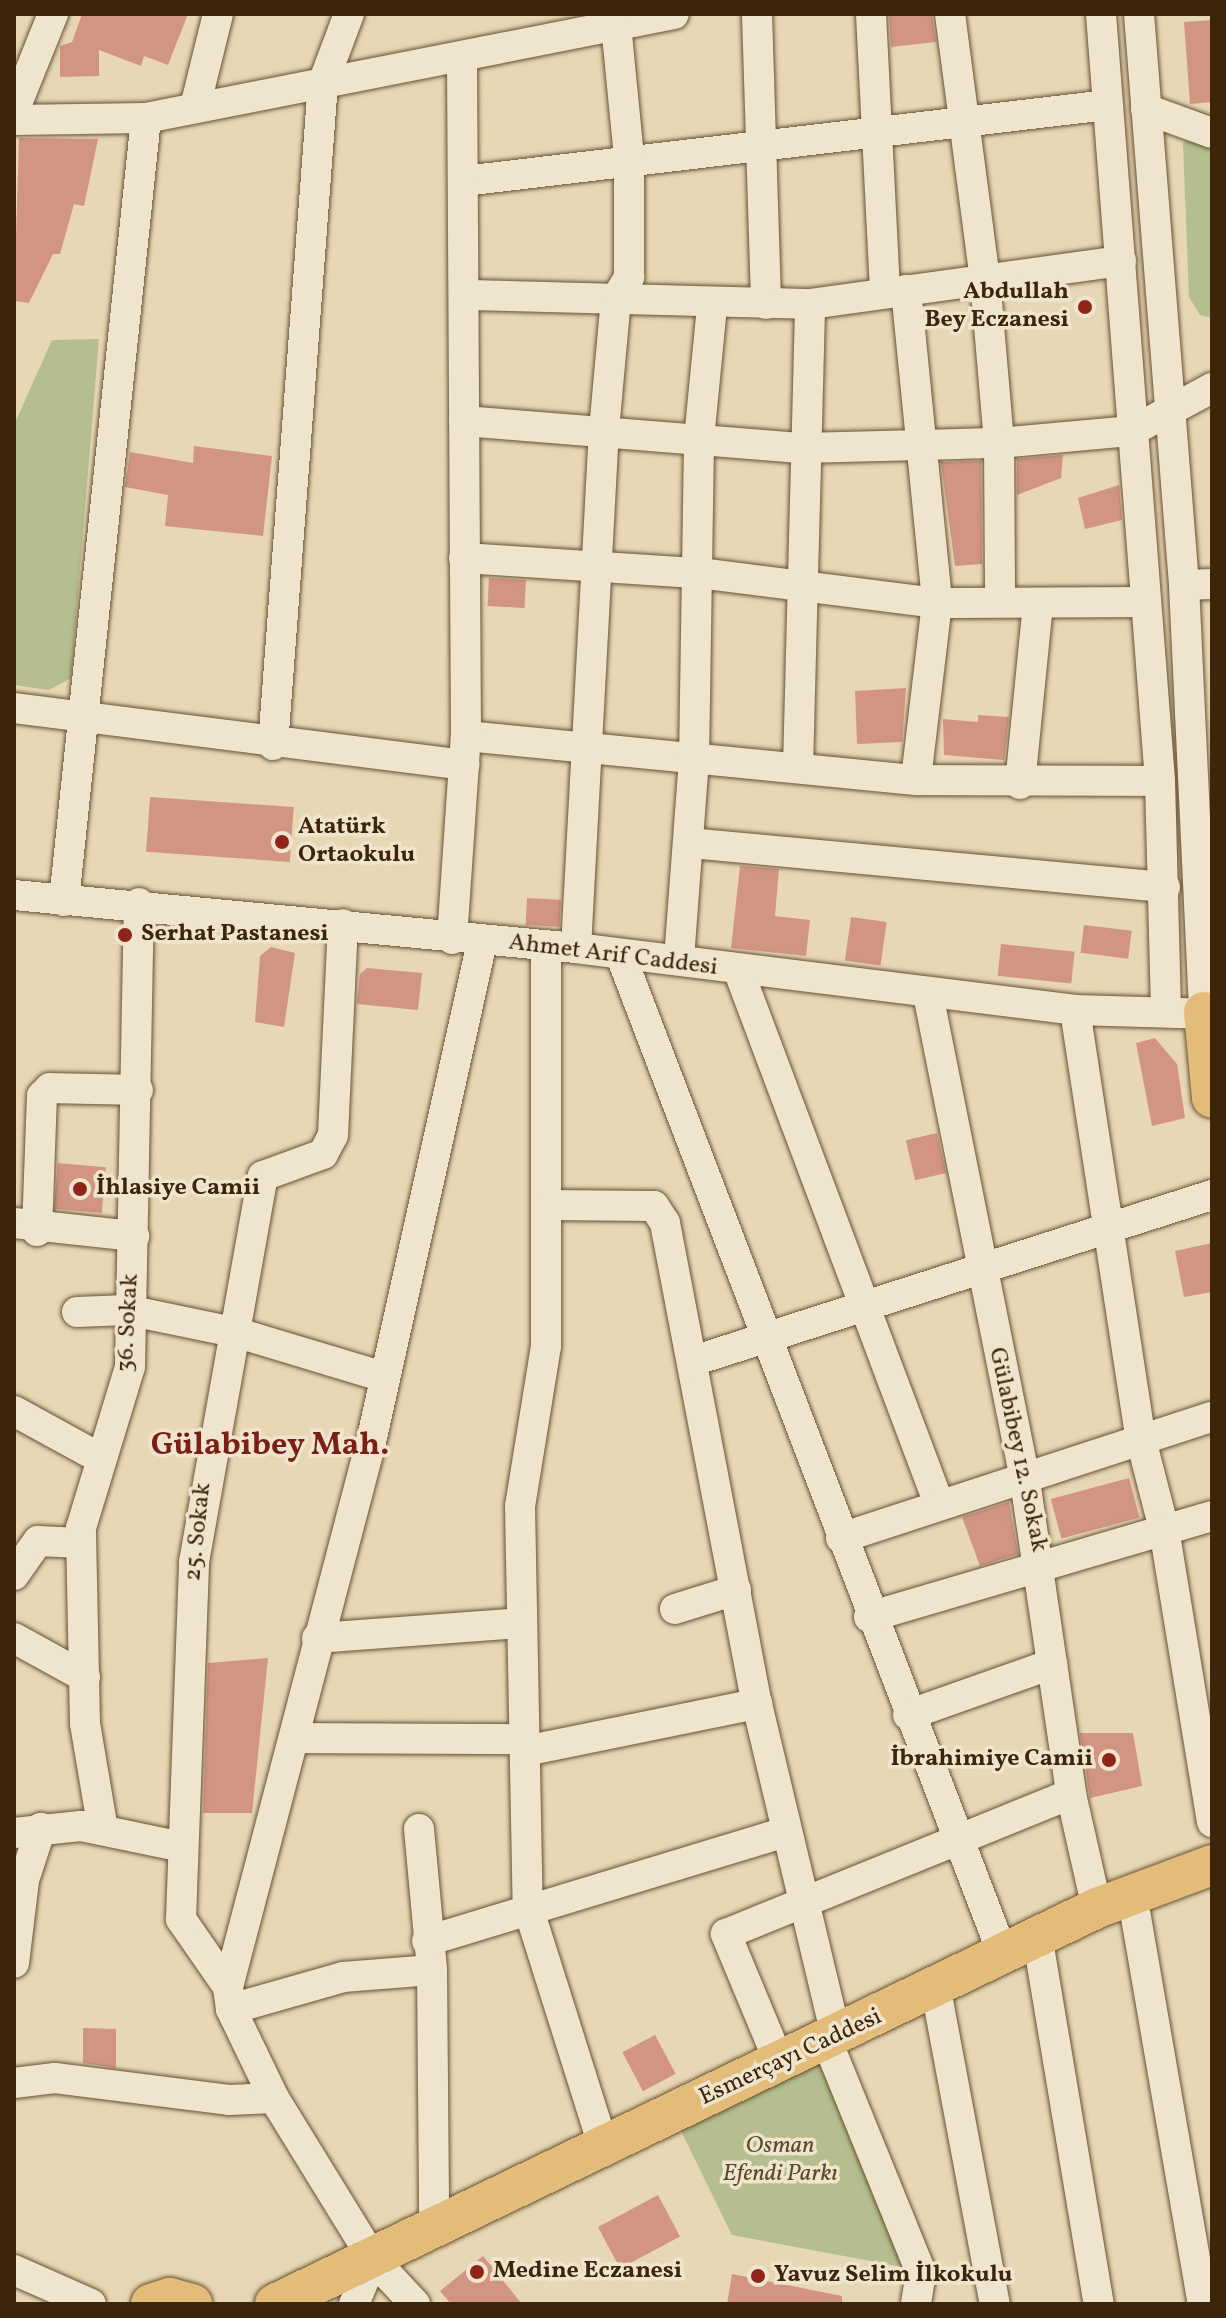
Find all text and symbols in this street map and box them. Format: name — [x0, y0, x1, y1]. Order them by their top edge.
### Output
place label: Abdullah Bey Eczanesi — [924, 279, 1069, 335]
marker: Abdullah Bey Eczanesi — [1076, 298, 1094, 316]
place label: Atatürk Ortaokulu — [298, 814, 415, 870]
marker: Atatürk Ortaokulu — [273, 833, 291, 851]
place label: Serhat Pastanesi — [141, 921, 329, 949]
marker: Serhat Pastanesi — [116, 926, 134, 944]
street label: Ahmet Arif Caddesi — [508, 929, 718, 983]
place label: İhlasiye Camii — [96, 1175, 260, 1203]
marker: İhlasiye Camii — [71, 1180, 89, 1198]
street label: 36. Sokak — [112, 1273, 146, 1373]
street label: Gülabibey 12. Sokak — [981, 1345, 1053, 1555]
district label: Gülabibey Mah. — [151, 1427, 389, 1465]
street label: 25. Sokak — [180, 1481, 218, 1583]
place label: İbrahimiye Camii — [890, 1746, 1093, 1774]
marker: İbrahimiye Camii — [1100, 1751, 1118, 1769]
street label: Esmerçayı Caddesi — [695, 2003, 887, 2113]
park label: Osman Efendi Parkı — [722, 2133, 838, 2189]
place label: Medine Eczanesi — [493, 2258, 682, 2286]
place label: Yavuz Selim İlkokulu — [774, 2262, 1012, 2290]
marker: Medine Eczanesi — [468, 2263, 486, 2281]
marker: Yavuz Selim İlkokulu — [749, 2267, 767, 2285]

